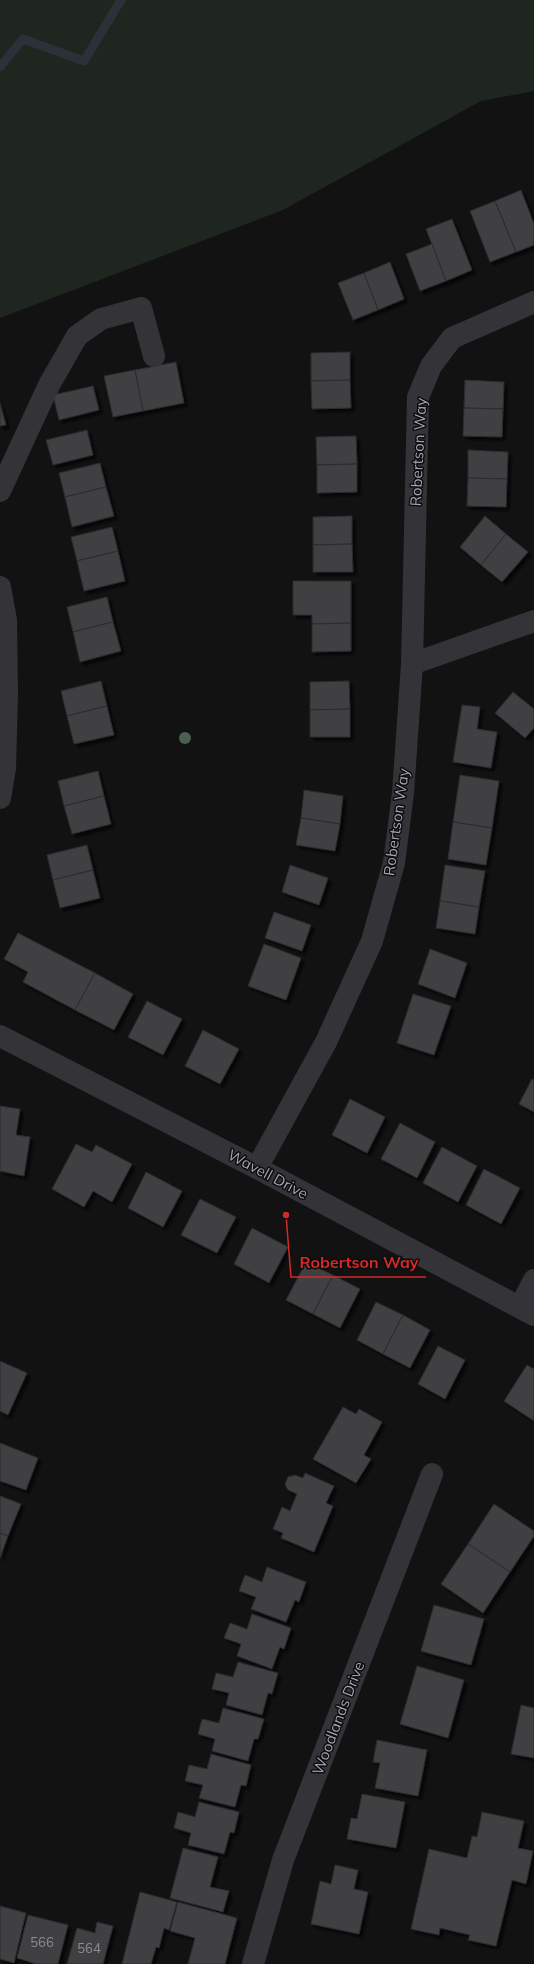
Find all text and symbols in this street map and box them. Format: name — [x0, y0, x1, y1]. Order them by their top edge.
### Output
street label: Robertson Way — [406, 397, 430, 507]
street label: Robertson Way — [379, 767, 413, 877]
street label: Wavell Drive — [225, 1145, 311, 1203]
callout: Robertson Way — [291, 1249, 426, 1277]
text: Robertson Way — [299, 1252, 419, 1272]
street label: Woodlands Drive — [308, 1659, 368, 1777]
house number: 566 — [30, 1934, 54, 1950]
house number: 564 — [77, 1940, 101, 1956]

